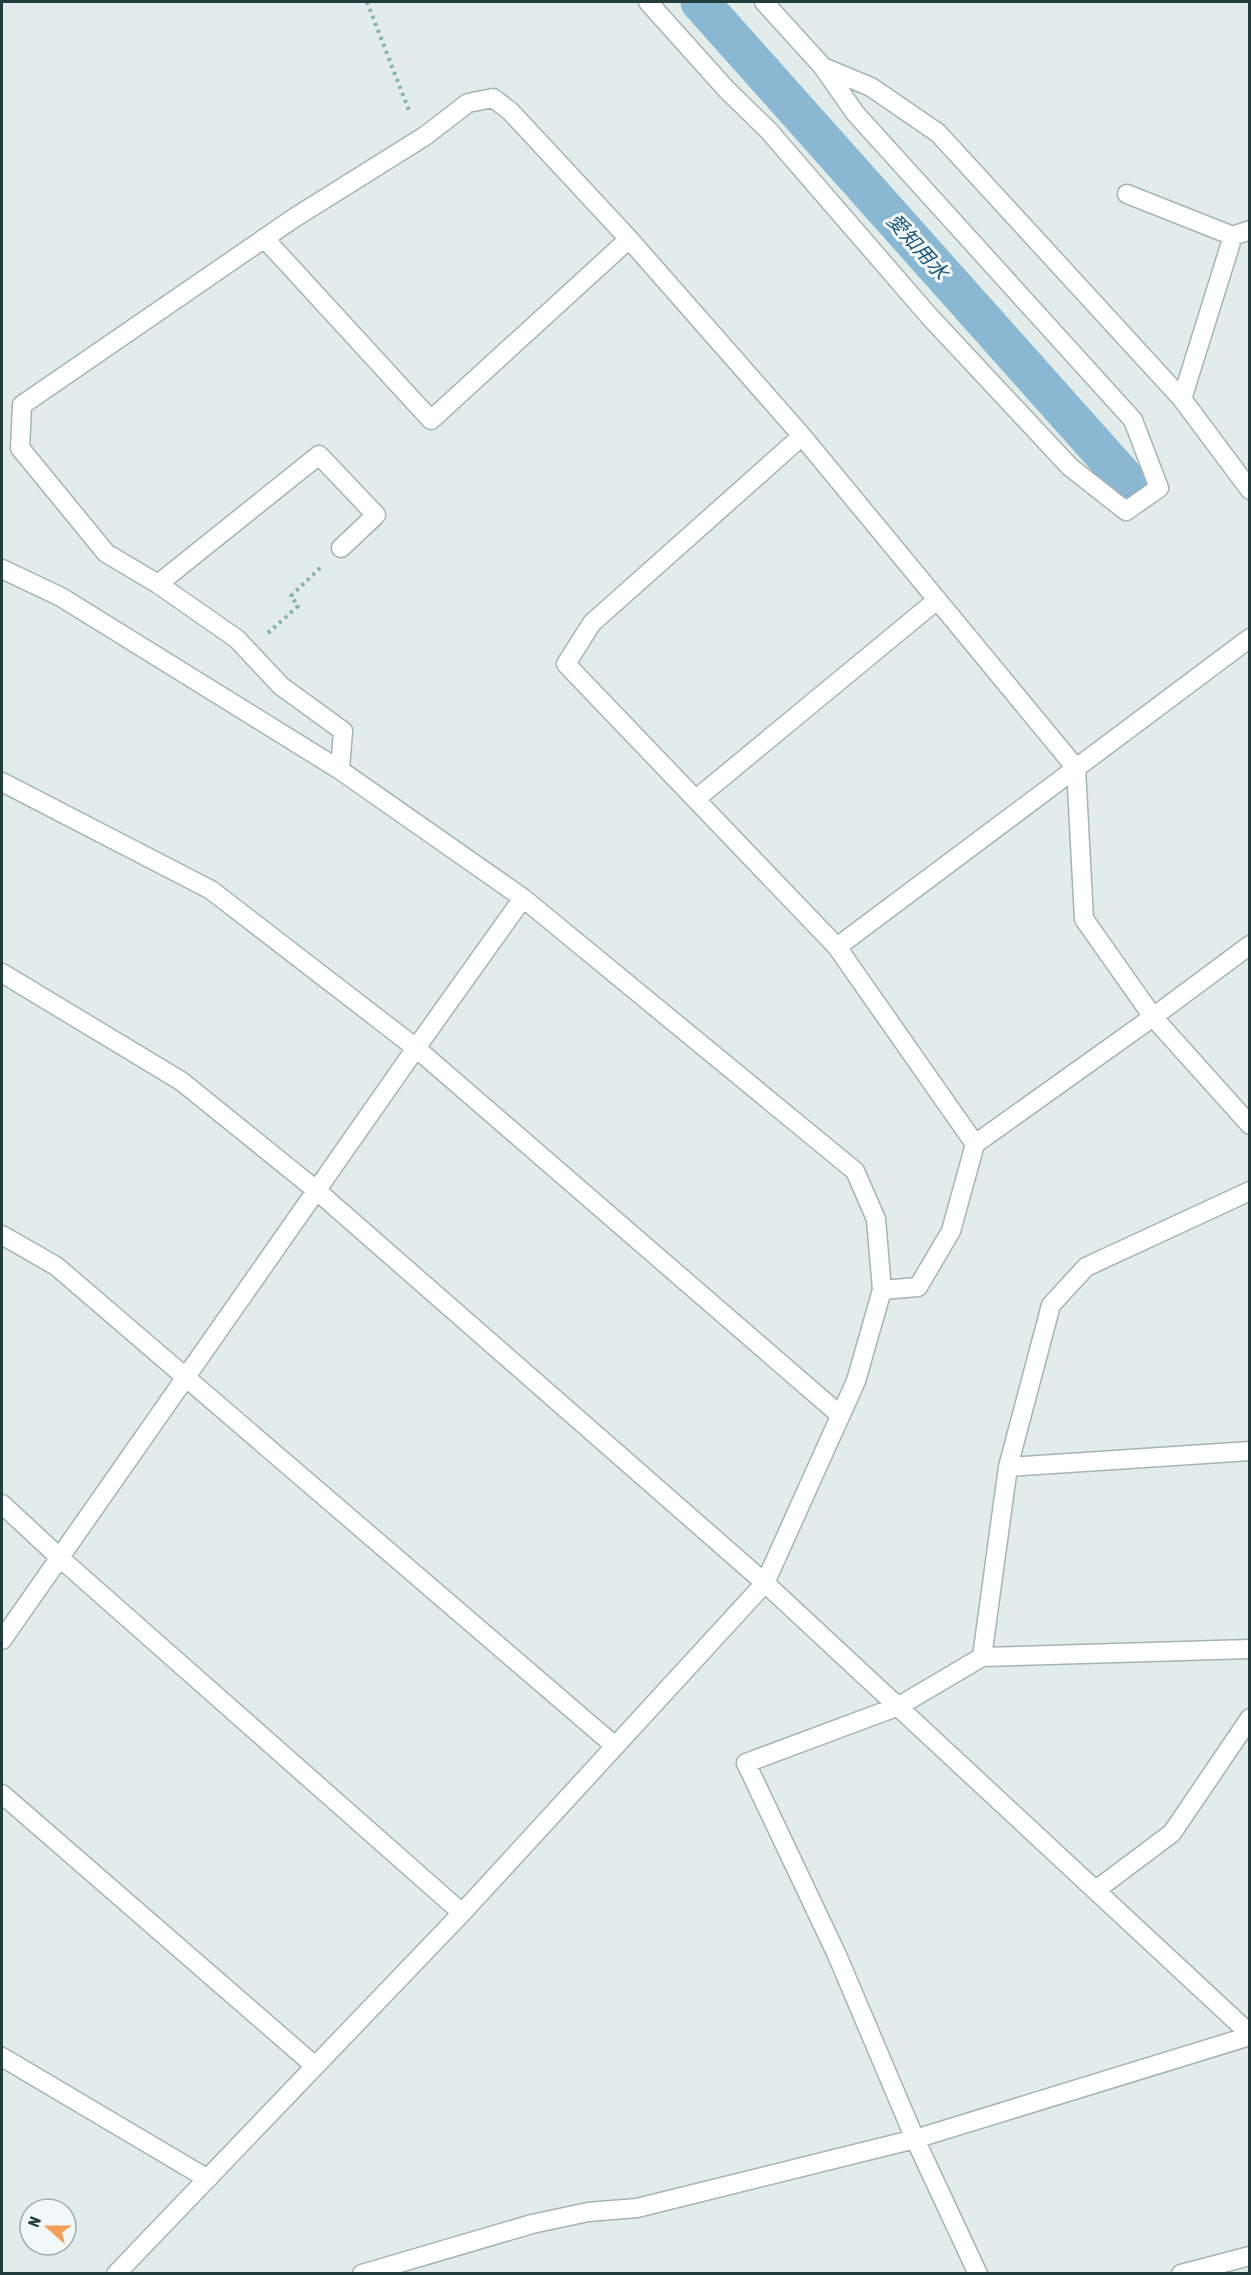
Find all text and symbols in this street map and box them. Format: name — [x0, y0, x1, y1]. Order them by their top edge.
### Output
water label: 愛知用水 — [883, 209, 955, 285]
north arrow — [18, 2197, 78, 2257]
text: N — [24, 2214, 44, 2229]

